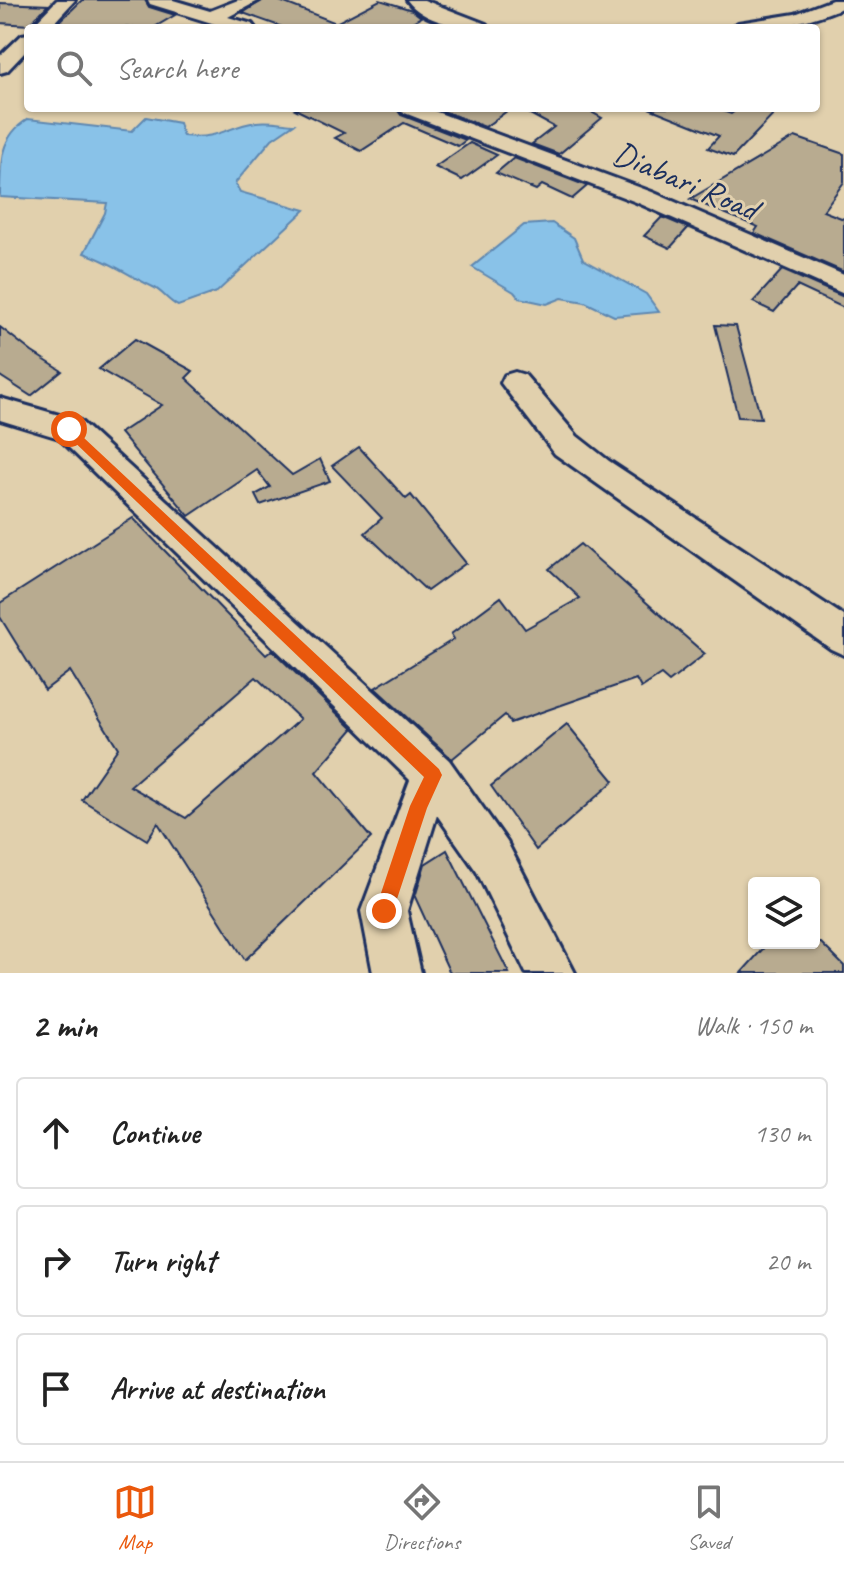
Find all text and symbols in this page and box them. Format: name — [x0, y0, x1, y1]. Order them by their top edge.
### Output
search box — [24, 24, 820, 112]
icon: search — [52, 46, 96, 90]
text: Search here — [116, 49, 238, 87]
street label: Diabari Road — [607, 131, 769, 232]
route start — [51, 411, 87, 447]
map controls — [748, 877, 820, 949]
button: layers — [748, 877, 820, 949]
route end — [366, 893, 402, 929]
text: 2 min — [32, 1004, 97, 1047]
text: Walk · 150 m — [695, 1009, 812, 1042]
icon: ahead — [34, 1111, 78, 1155]
text: Continue — [110, 1114, 200, 1152]
text: 130 m — [754, 1117, 810, 1150]
icon: right — [34, 1239, 78, 1283]
text: Turn right — [110, 1242, 215, 1280]
text: 20 m — [766, 1245, 810, 1278]
icon: arrive — [34, 1367, 78, 1411]
text: Arrive at destination — [110, 1370, 325, 1408]
tab: Map — [113, 1480, 157, 1556]
tab: Directions — [384, 1480, 460, 1556]
tab: Saved — [687, 1480, 731, 1556]

